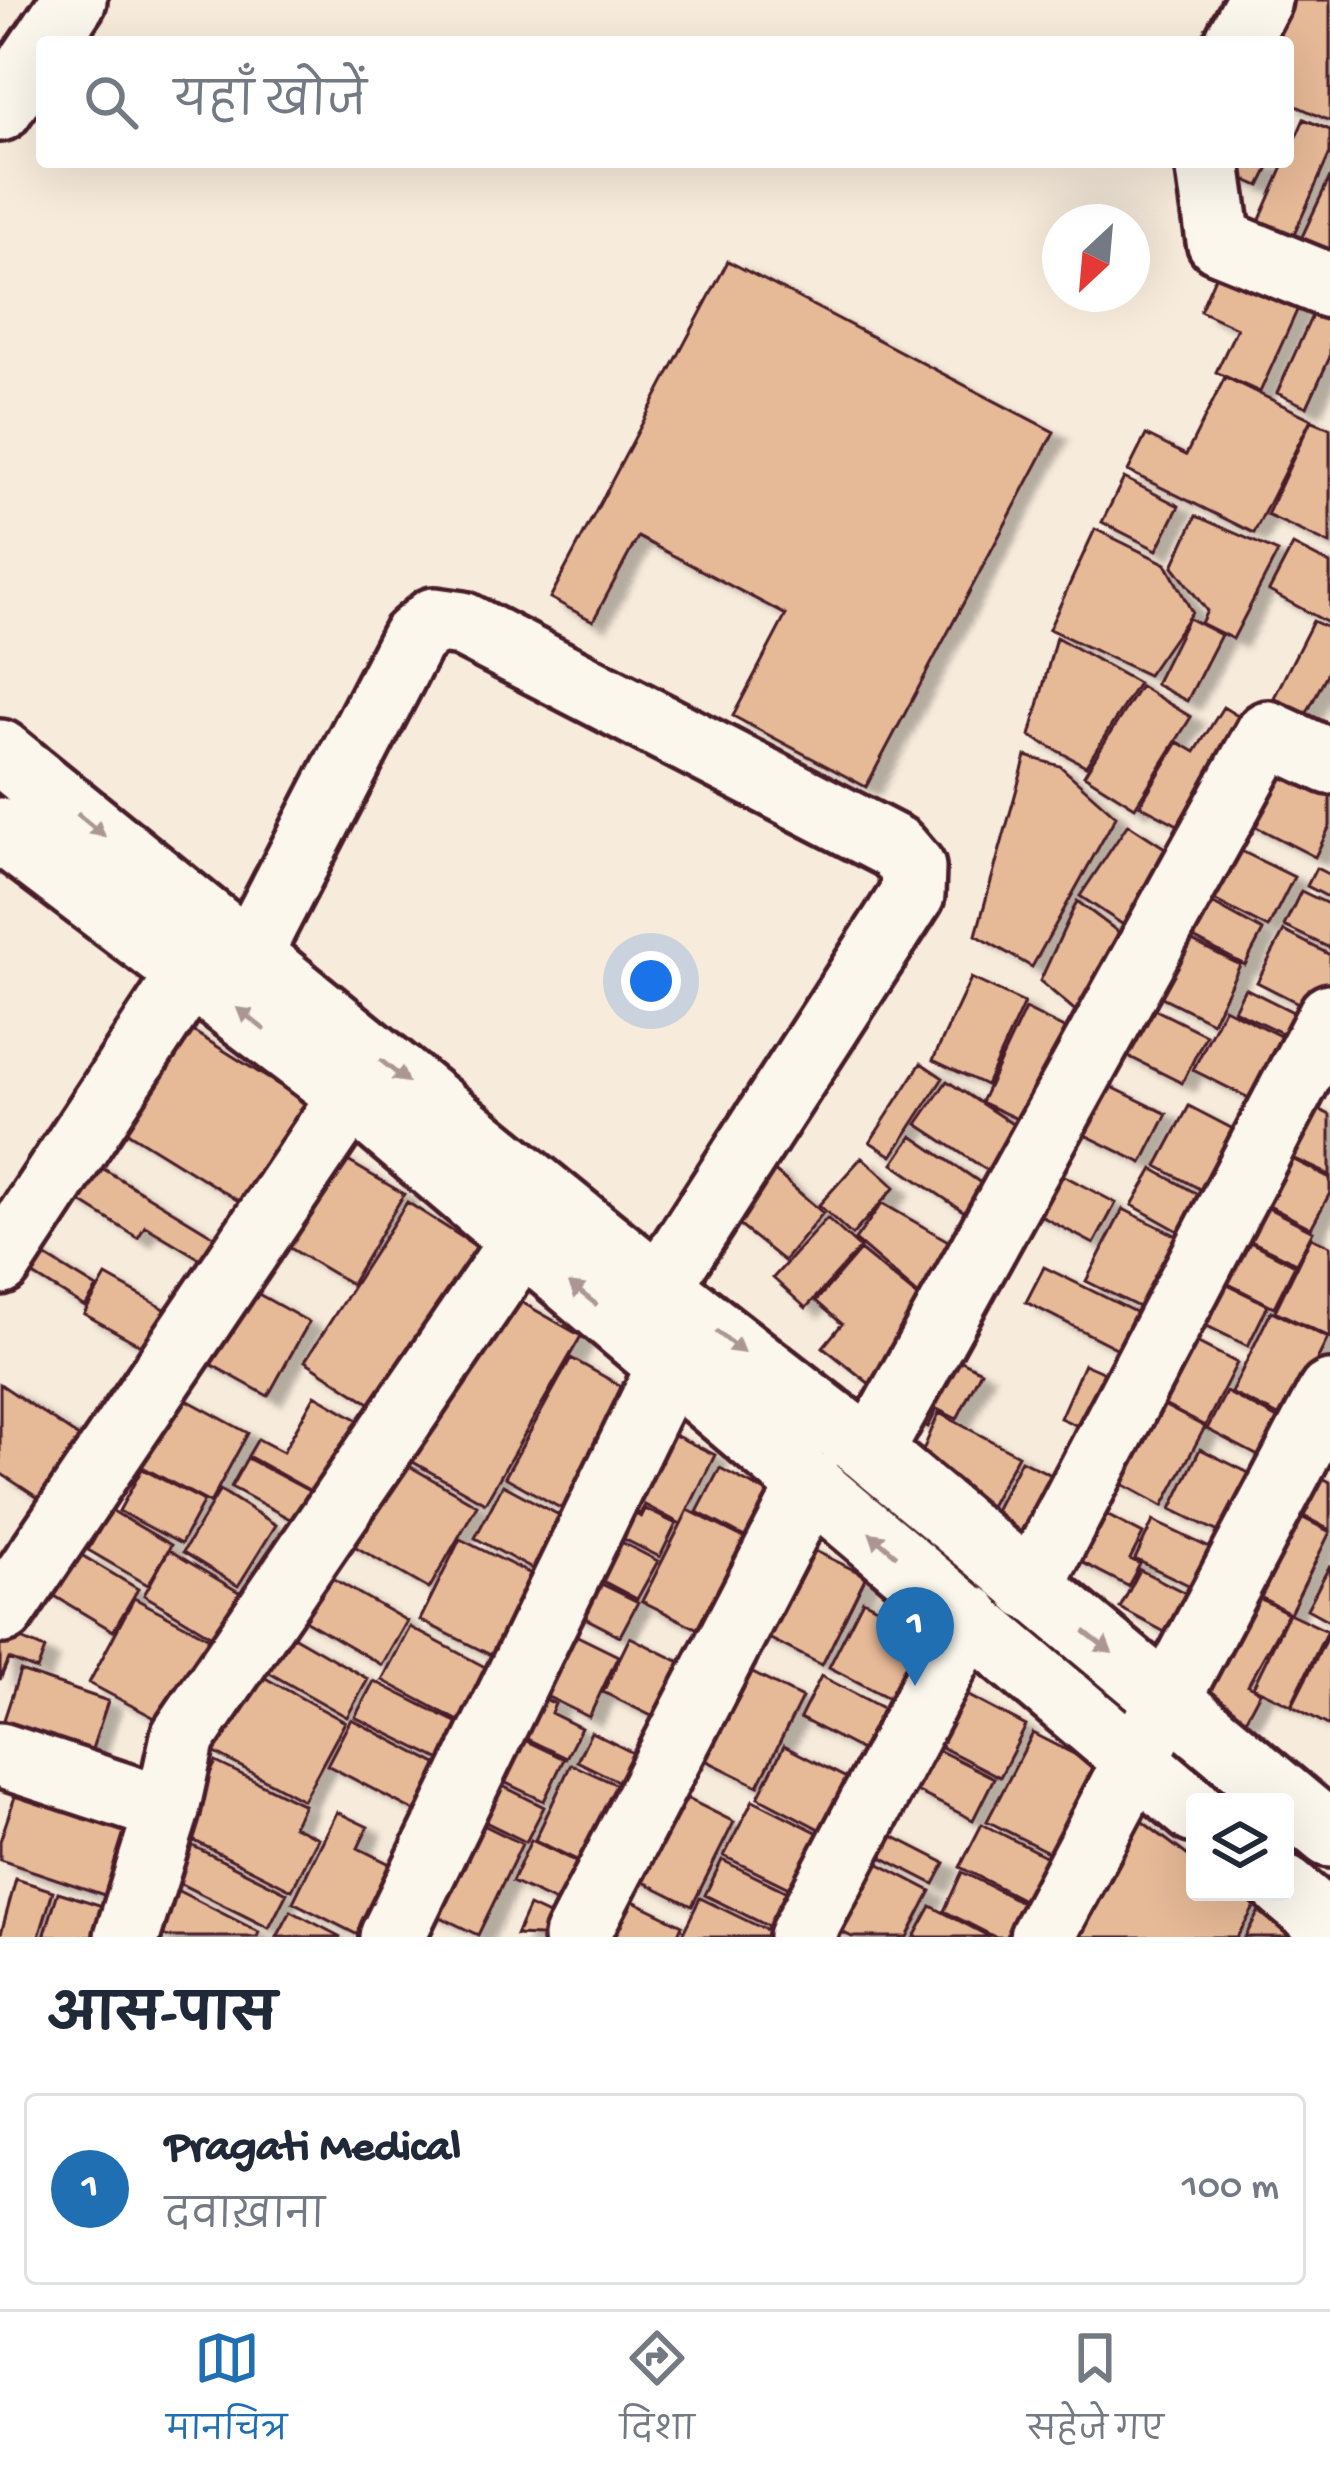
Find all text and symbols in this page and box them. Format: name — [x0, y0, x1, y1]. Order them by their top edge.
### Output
search box — [36, 36, 1294, 168]
icon: search — [78, 69, 144, 135]
text: यहाँ खोजें — [174, 79, 367, 132]
north arrow — [1042, 204, 1150, 312]
one-way arrow — [76, 812, 107, 838]
your location — [621, 951, 681, 1011]
one-way arrow — [235, 1007, 266, 1032]
one-way arrow — [378, 1058, 409, 1083]
one-way arrow — [568, 1282, 599, 1307]
one-way arrow — [715, 1329, 746, 1354]
one-way arrow — [868, 1532, 898, 1558]
pin: 1 — [876, 1587, 954, 1686]
one-way arrow — [1082, 1628, 1113, 1654]
map controls — [1186, 1793, 1294, 1901]
button: layers — [1186, 1793, 1294, 1901]
text: आस-पास — [48, 1990, 277, 2050]
text: Pragati Medical — [165, 2123, 461, 2176]
text: 1 — [82, 2166, 98, 2212]
text: 100 m — [1182, 2166, 1279, 2212]
text: दवाख़ाना — [165, 2196, 325, 2242]
tab: मानचित्र — [166, 2325, 287, 2464]
tab: दिशा — [620, 2325, 695, 2464]
tab: सहेजे गए — [1027, 2325, 1164, 2464]

